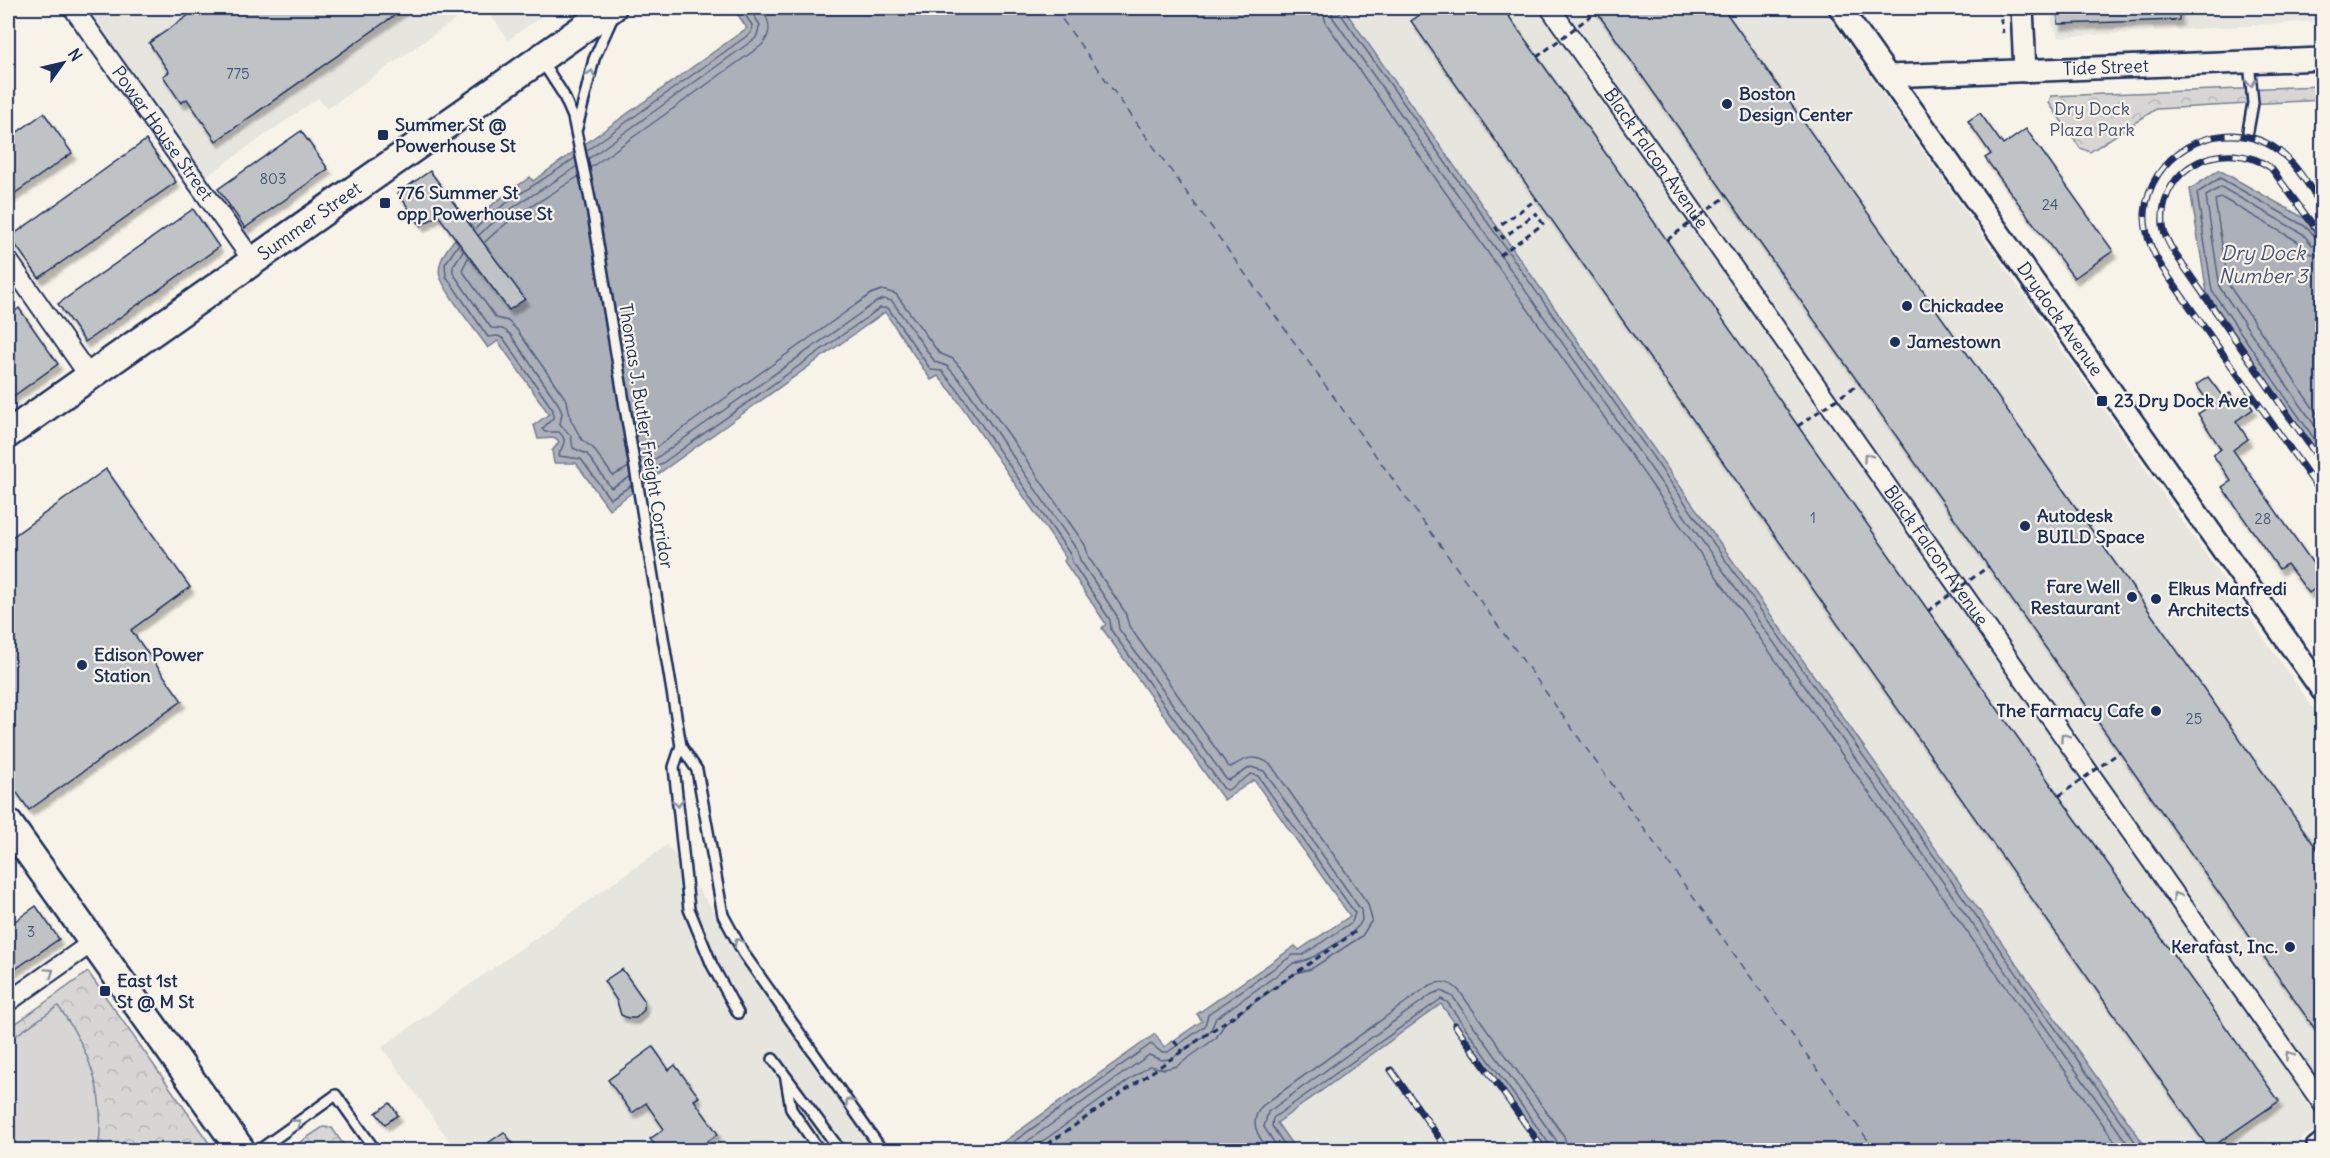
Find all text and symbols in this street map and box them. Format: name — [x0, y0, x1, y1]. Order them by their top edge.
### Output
north arrow — [33, 33, 93, 93]
text: N — [64, 44, 87, 65]
street label: Tide Street — [2062, 54, 2149, 80]
street label: Power House Street — [107, 61, 218, 205]
house number: 775 — [226, 64, 250, 83]
one-way arrow — [583, 69, 596, 79]
one-way arrow — [2244, 78, 2257, 87]
place label: Boston Design Center — [1739, 82, 1853, 126]
street label: Black Falcon Avenue — [1599, 83, 1714, 233]
marker: Boston Design Center — [1720, 97, 1734, 111]
park label: Dry Dock Plaza Park — [2049, 97, 2135, 141]
place label: Summer St @ Powerhouse St — [395, 113, 517, 157]
marker: Summer St @ Powerhouse St — [376, 128, 390, 142]
house number: 803 — [259, 169, 287, 188]
street label: Summer Street — [253, 176, 366, 265]
place label: 776 Summer St opp Powerhouse St — [397, 181, 554, 225]
house number: 24 — [2042, 195, 2059, 214]
marker: 776 Summer St opp Powerhouse St — [378, 196, 392, 210]
water label: Dry Dock Number 3 — [2219, 240, 2310, 288]
street label: Drydock Avenue — [2012, 257, 2108, 380]
place label: Chickadee — [1919, 294, 2004, 317]
marker: Chickadee — [1900, 299, 1914, 313]
street label: Thomas J. Butler Freight Corridor — [614, 302, 679, 571]
place label: Jamestown — [1907, 330, 2001, 353]
marker: Jamestown — [1888, 335, 1902, 349]
place label: 23 Dry Dock Ave — [2114, 389, 2249, 412]
marker: 23 Dry Dock Ave — [2095, 394, 2109, 408]
one-way arrow — [1863, 453, 1874, 464]
street label: Black Falcon Avenue — [1879, 481, 1994, 630]
place label: Autodesk BUILD Space — [2037, 504, 2145, 548]
house number: 1 — [1810, 508, 1816, 527]
house number: 28 — [2255, 509, 2271, 528]
marker: Autodesk BUILD Space — [2018, 519, 2032, 533]
place label: Fare Well Restaurant — [2031, 575, 2121, 619]
place label: Elkus Manfredi Architects — [2168, 577, 2287, 621]
marker: Fare Well Restaurant — [2125, 590, 2139, 604]
marker: Elkus Manfredi Architects — [2149, 592, 2163, 606]
place label: Edison Power Station — [94, 643, 204, 687]
marker: Edison Power Station — [75, 658, 89, 672]
place label: The Farmacy Cafe — [1996, 699, 2144, 722]
marker: The Farmacy Cafe — [2149, 704, 2163, 718]
house number: 25 — [2186, 709, 2202, 728]
one-way arrow — [2060, 732, 2071, 743]
one-way arrow — [671, 799, 684, 808]
one-way arrow — [2172, 892, 2183, 903]
house number: 3 — [27, 922, 35, 941]
place label: Kerafast, Inc. — [2171, 935, 2278, 958]
one-way arrow — [734, 938, 745, 948]
marker: Kerafast, Inc. — [2283, 940, 2297, 954]
one-way arrow — [44, 968, 55, 979]
place label: East 1st St @ M St — [117, 969, 195, 1013]
marker: East 1st St @ M St — [98, 984, 112, 998]
one-way arrow — [2285, 1051, 2296, 1062]
one-way arrow — [845, 1098, 856, 1109]
one-way arrow — [291, 1119, 302, 1130]

